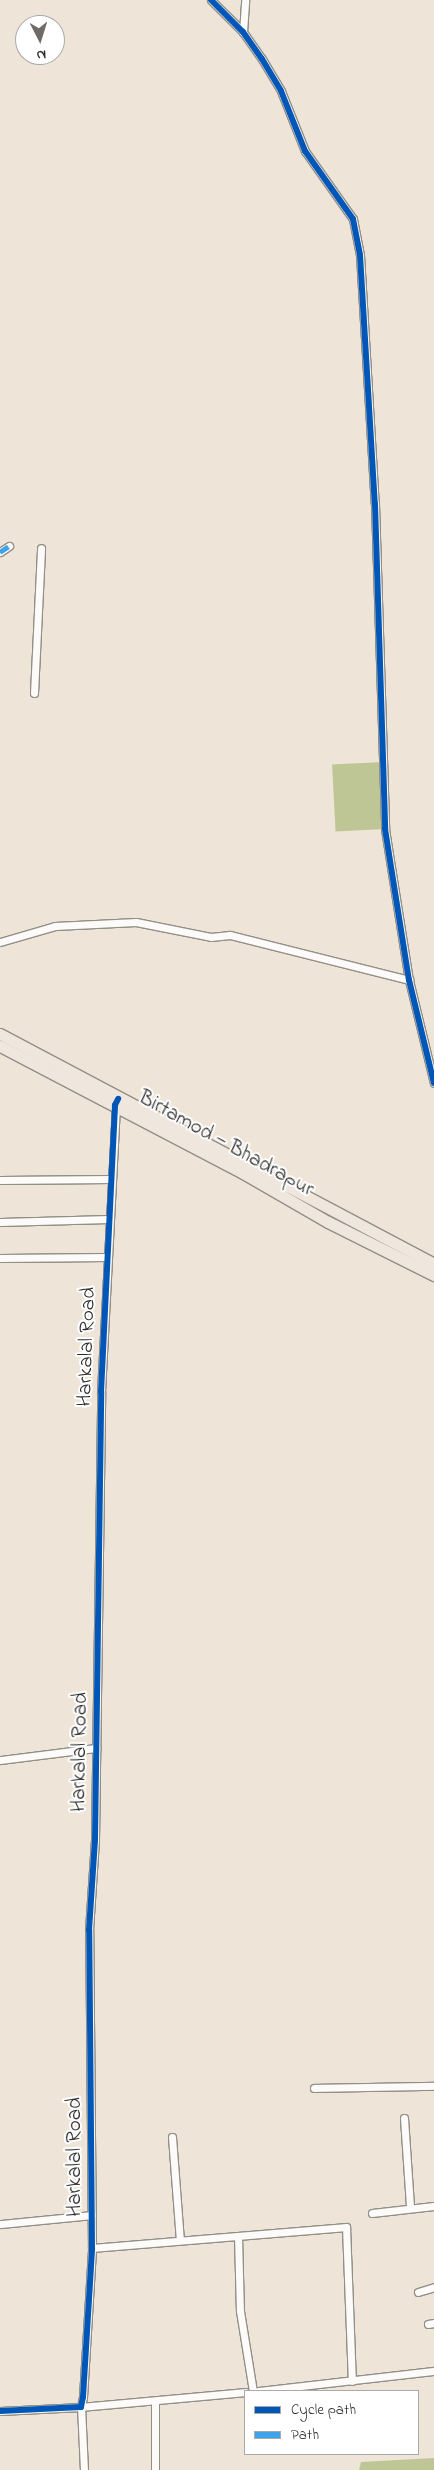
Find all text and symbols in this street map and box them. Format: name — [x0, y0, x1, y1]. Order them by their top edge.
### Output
north arrow — [15, 15, 65, 65]
text: N — [36, 44, 47, 65]
street label: Birtamod — Bhadrapur — [134, 1085, 318, 1203]
street label: Harkalal Road — [72, 1287, 102, 1407]
street label: Harkalal Road — [66, 1692, 94, 1812]
street label: Harkalal Road — [62, 2097, 88, 2217]
legend — [244, 2390, 419, 2455]
text: Cycle path — [291, 2399, 356, 2421]
text: Path — [291, 2424, 319, 2446]

